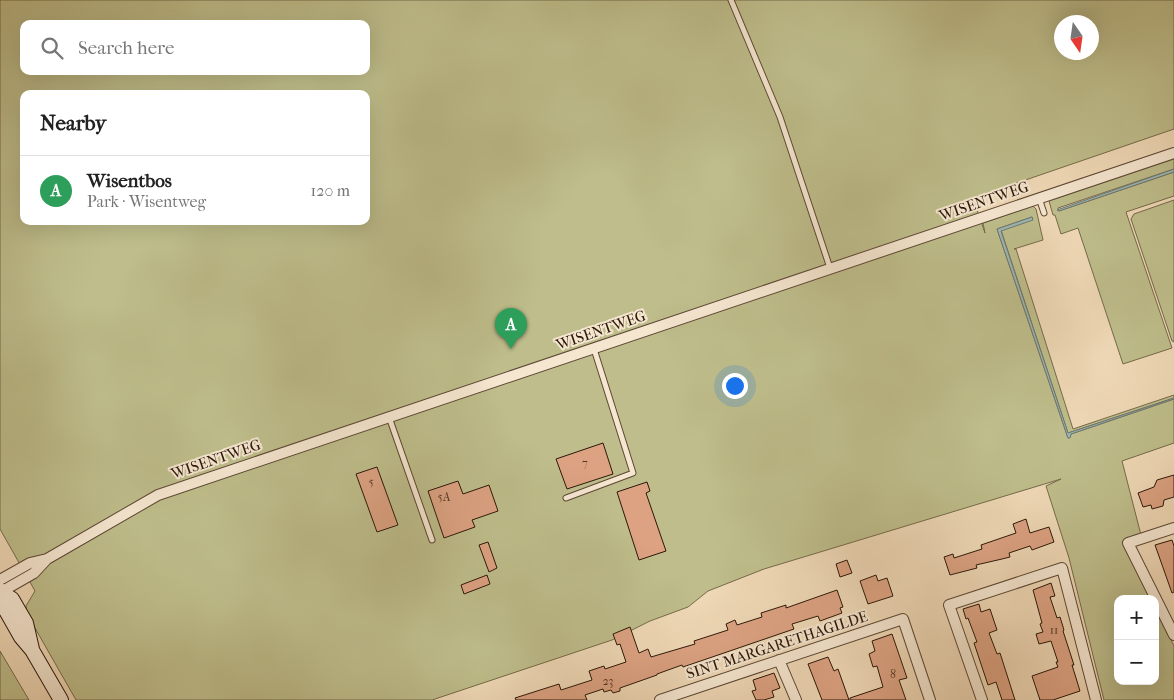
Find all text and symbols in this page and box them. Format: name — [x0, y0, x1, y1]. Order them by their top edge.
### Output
north arrow — [1054, 15, 1099, 60]
search box — [20, 20, 370, 75]
icon: search — [38, 34, 66, 62]
text: Search here — [78, 37, 174, 59]
text: Nearby — [40, 111, 106, 135]
text: Wisentbos — [87, 170, 172, 192]
street label: WISENTWEG — [936, 177, 1032, 225]
text: A — [51, 181, 61, 200]
text: 120 m — [311, 181, 350, 200]
text: Park · Wisentweg — [87, 192, 206, 211]
street label: WISENTWEG — [553, 306, 649, 354]
pin: A — [495, 308, 527, 349]
your location — [722, 373, 748, 399]
street label: WISENTWEG — [168, 435, 264, 483]
house number: 7 — [582, 456, 588, 470]
house number: 5 — [368, 475, 374, 489]
house number: 5A — [438, 490, 451, 504]
map controls — [1114, 595, 1159, 685]
button: + — [1114, 595, 1159, 640]
street label: SINT MARGARETHAGILDE — [684, 607, 870, 683]
house number: 11 — [1050, 623, 1058, 637]
button: − — [1114, 640, 1159, 685]
house number: 8 — [890, 667, 896, 681]
house number: 23 — [602, 674, 614, 688]

